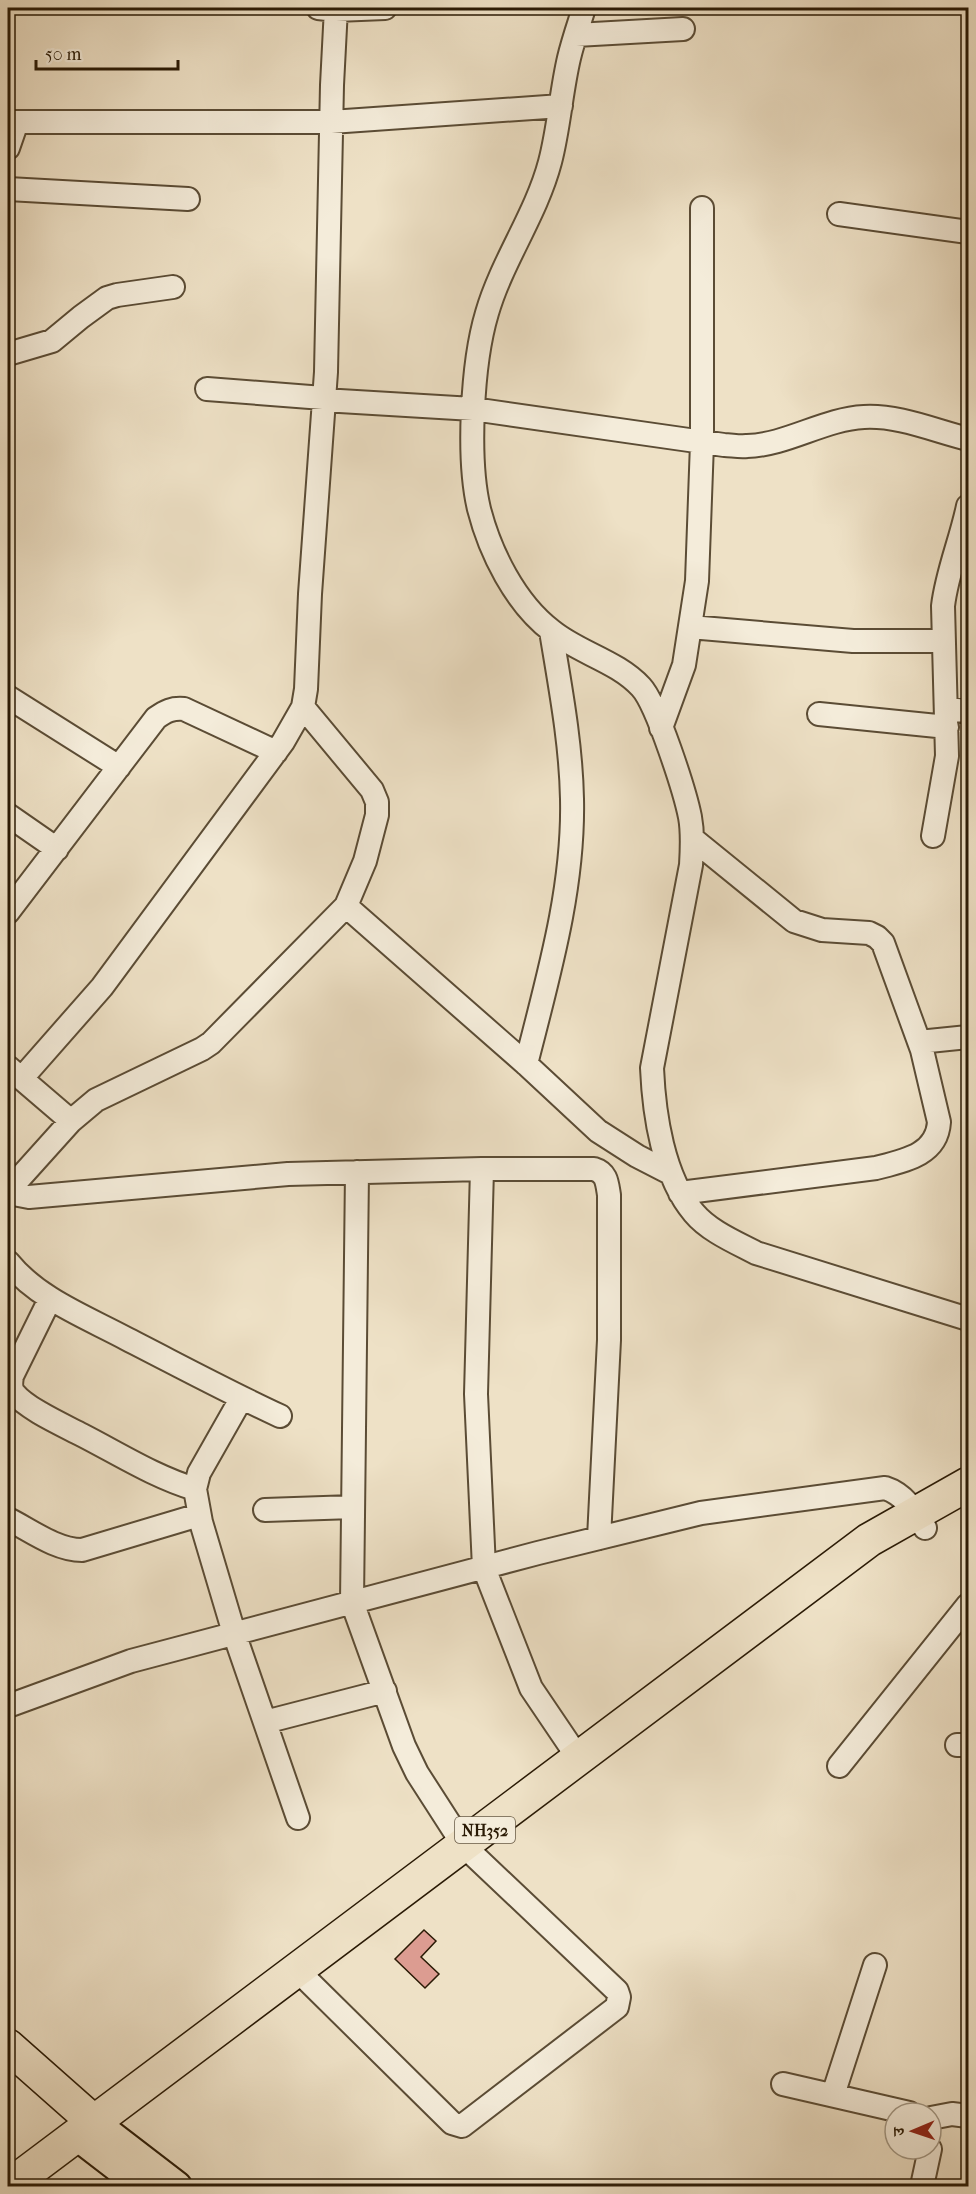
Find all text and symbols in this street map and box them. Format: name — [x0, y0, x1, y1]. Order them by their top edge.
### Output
scale bar — [36, 33, 178, 71]
text: 50 m — [45, 44, 82, 65]
road number: NH352 — [455, 1817, 515, 1843]
north arrow — [883, 2101, 943, 2161]
text: उ — [889, 2125, 908, 2137]

